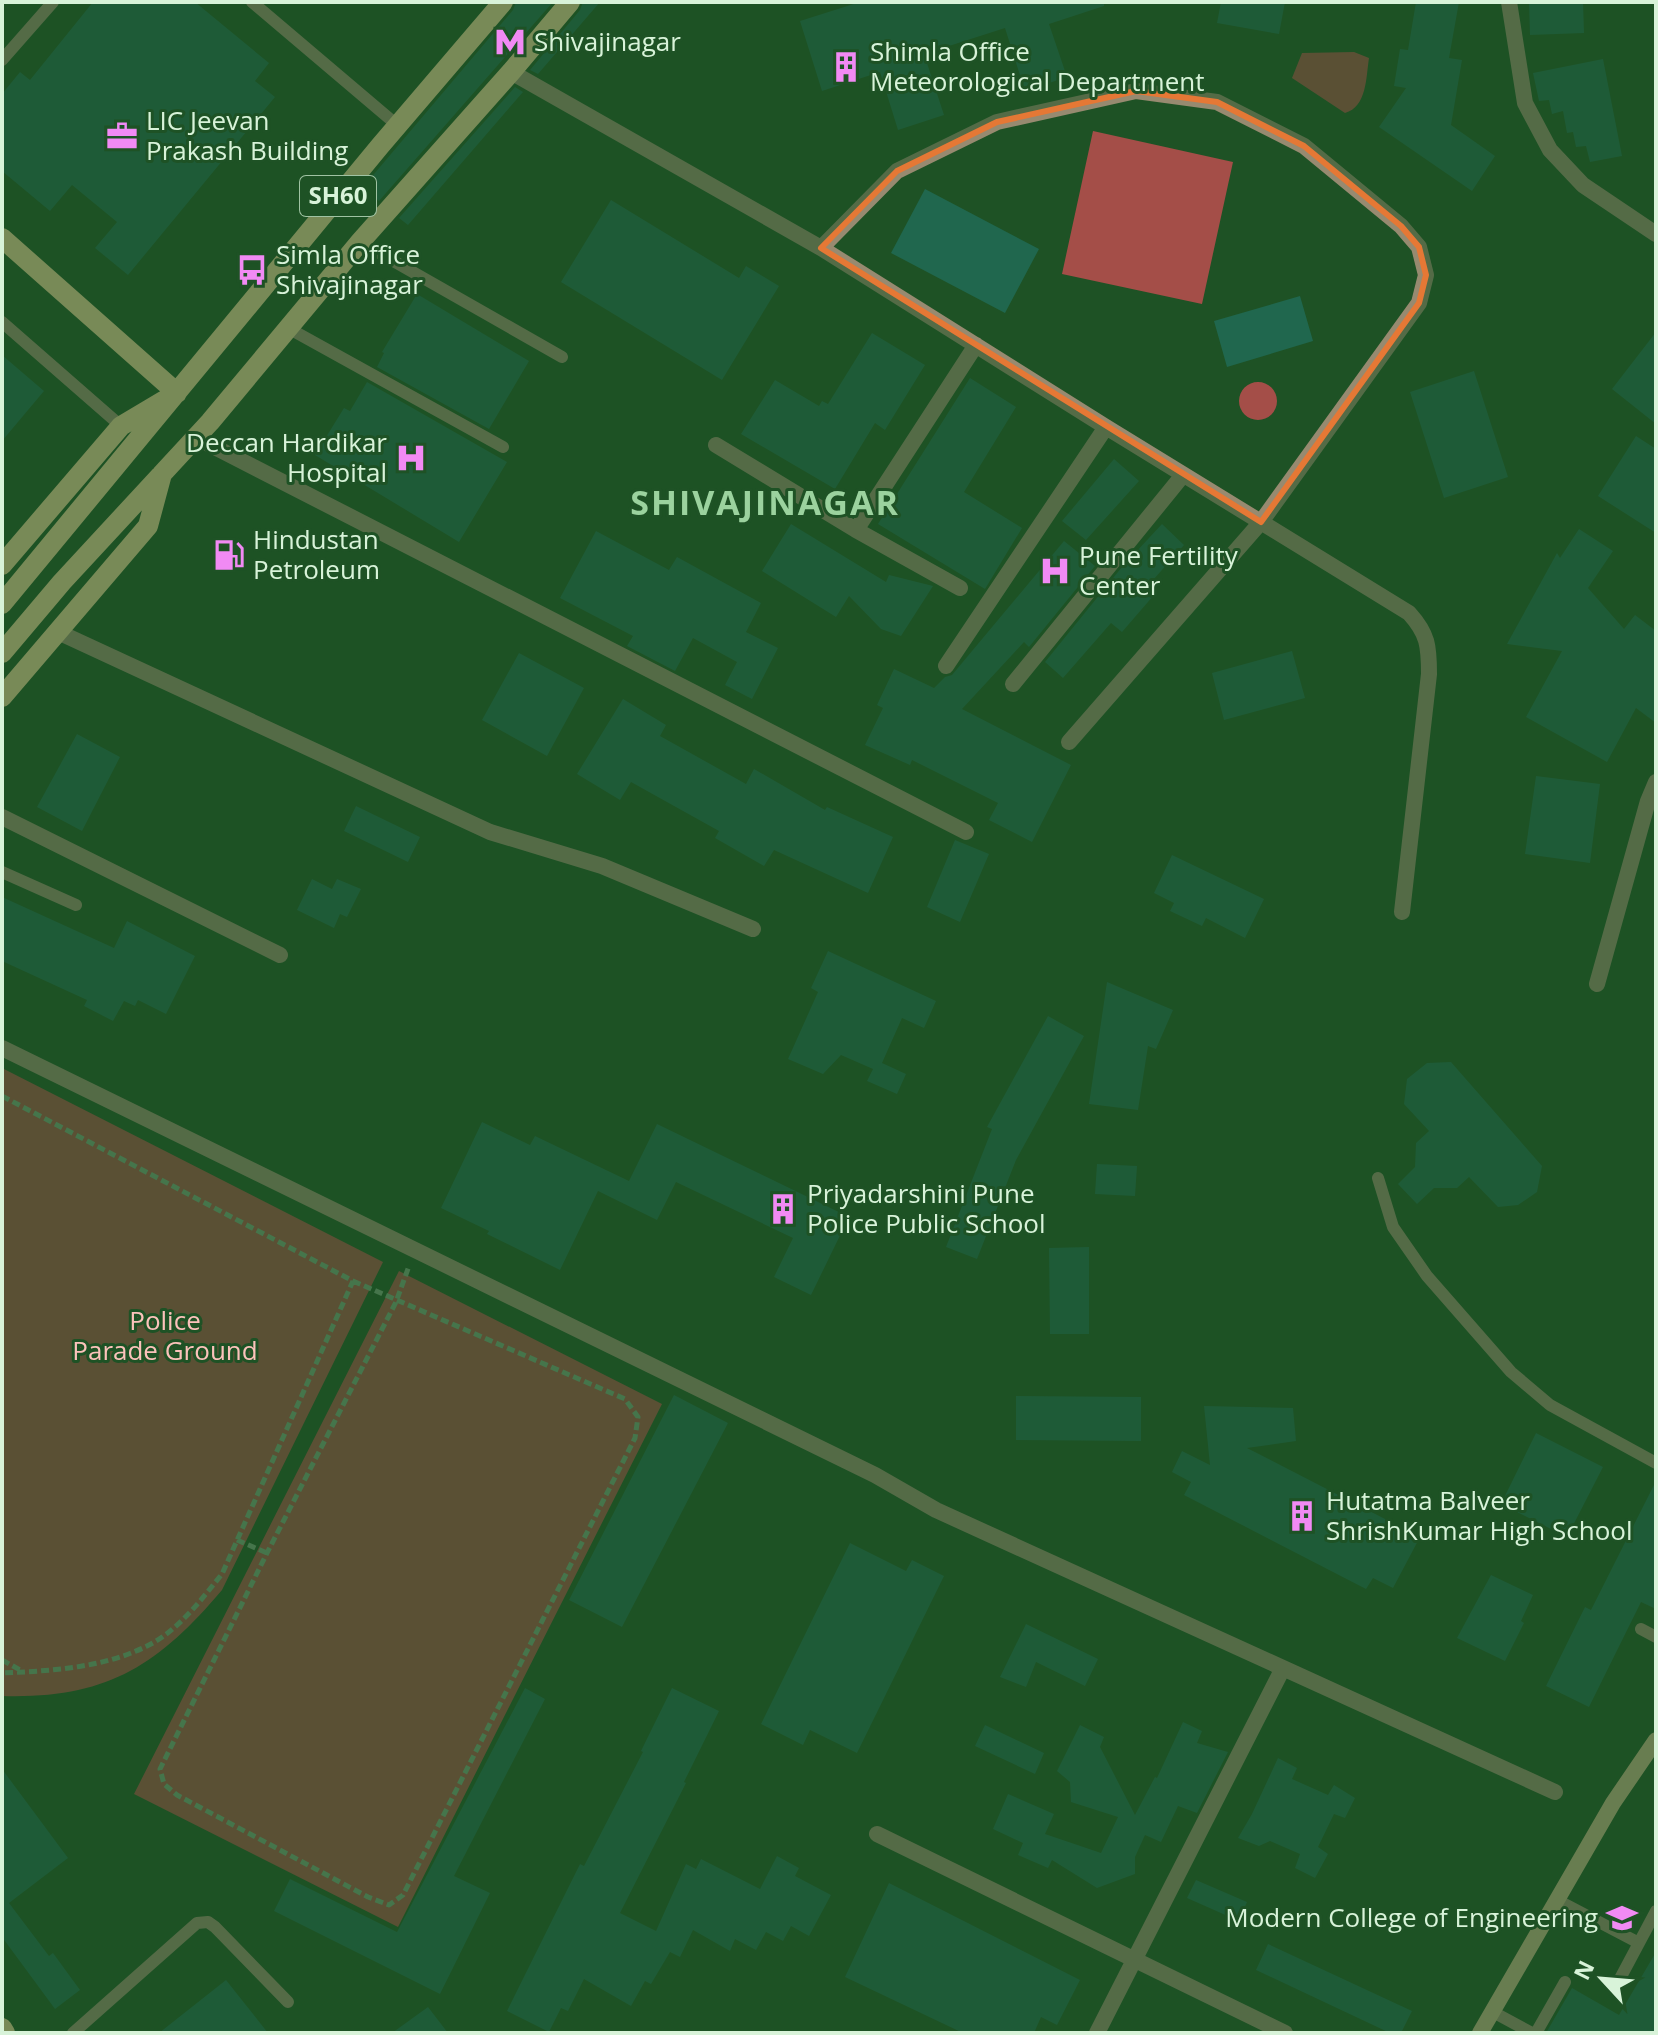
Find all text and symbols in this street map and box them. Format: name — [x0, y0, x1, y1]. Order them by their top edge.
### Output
place label: Shivajinagar — [534, 23, 681, 59]
metro station icon: Shivajinagar — [493, 25, 527, 59]
place label: Shimla Office Meteorological Department — [870, 33, 1204, 99]
building icon: Shimla Office Meteorological Department — [829, 50, 863, 84]
place label: LIC Jeevan Prakash Building — [146, 102, 348, 168]
office icon: LIC Jeevan Prakash Building — [105, 119, 139, 153]
road number: SH60 — [300, 176, 376, 216]
place label: Simla Office Shivajinagar — [276, 236, 423, 302]
bus stop icon: Simla Office Shivajinagar — [235, 253, 269, 287]
place label: Deccan Hardikar Hospital — [186, 424, 387, 490]
hospital icon: Deccan Hardikar Hospital — [394, 441, 428, 475]
district label: SHIVAJINAGAR — [630, 479, 900, 525]
place label: Hindustan Petroleum — [253, 521, 380, 587]
place label: Pune Fertility Center — [1079, 537, 1239, 603]
fuel station icon: Hindustan Petroleum — [212, 538, 246, 572]
hospital icon: Pune Fertility Center — [1038, 554, 1072, 588]
place label: Priyadarshini Pune Police Public School — [807, 1175, 1046, 1241]
building icon: Priyadarshini Pune Police Public School — [766, 1192, 800, 1226]
park label: Police Parade Ground — [72, 1302, 258, 1368]
place label: Hutatma Balveer ShrishKumar High School — [1326, 1482, 1633, 1548]
building icon: Hutatma Balveer ShrishKumar High School — [1285, 1499, 1319, 1533]
place label: Modern College of Engineering — [1225, 1899, 1598, 1935]
school or university icon: Modern College of Engineering — [1605, 1901, 1639, 1935]
north arrow — [1562, 1939, 1642, 2019]
text: N — [1566, 1955, 1601, 1984]

